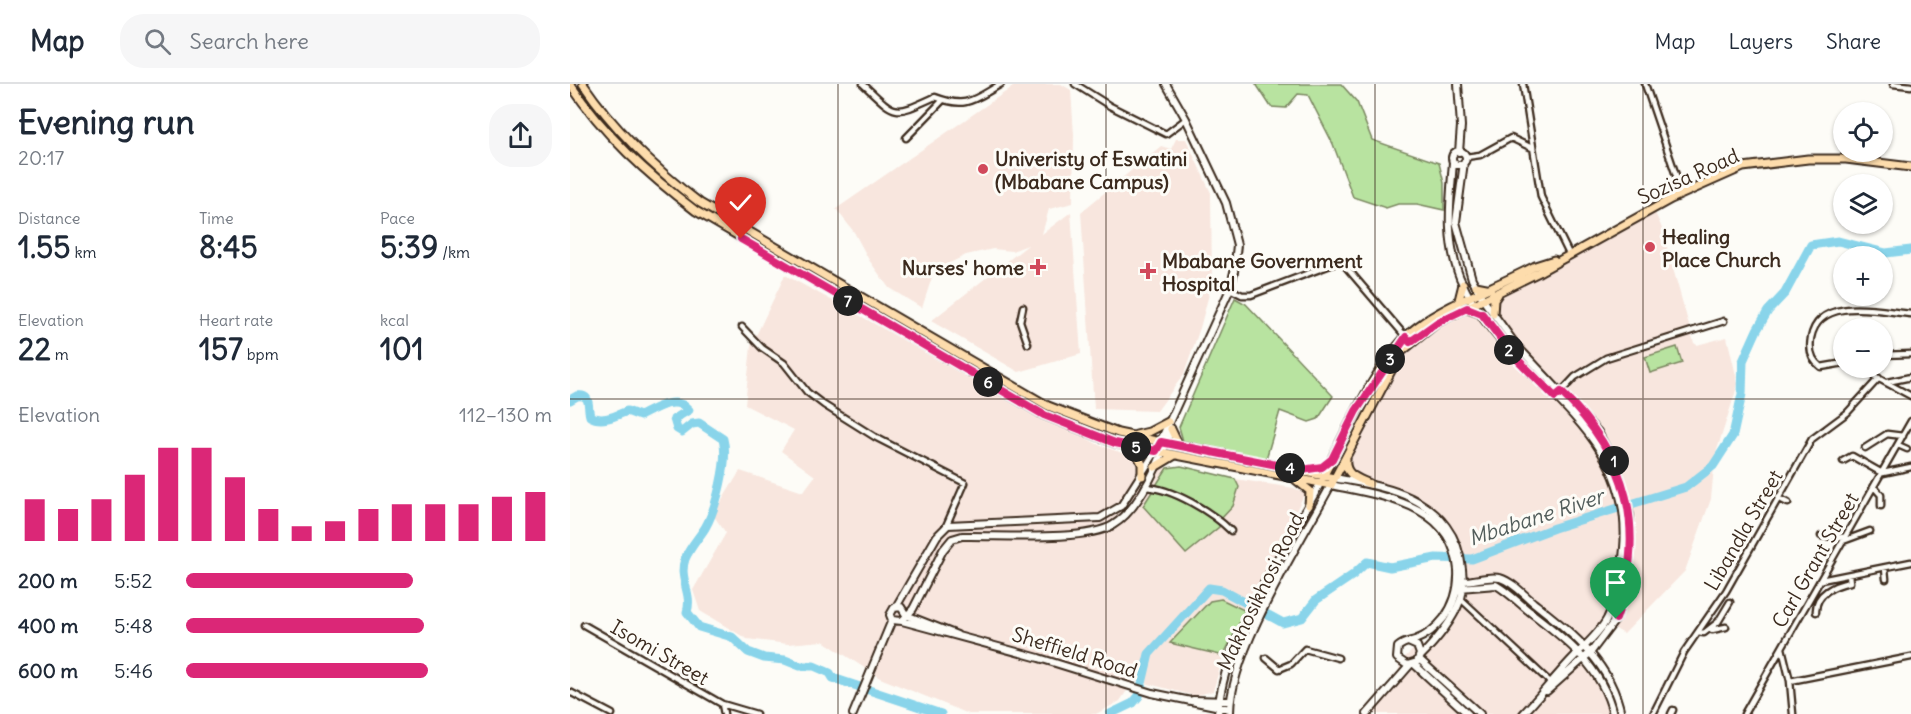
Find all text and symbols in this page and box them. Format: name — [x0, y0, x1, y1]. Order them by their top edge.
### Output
search box — [120, 14, 540, 68]
text: Map — [30, 23, 84, 59]
icon: search — [141, 25, 174, 58]
text: Search here — [189, 27, 309, 55]
text: Map — [1655, 28, 1695, 55]
text: Layers — [1728, 28, 1793, 55]
text: Share — [1826, 28, 1881, 55]
text: Evening run — [18, 101, 194, 143]
map controls — [1833, 102, 1893, 378]
button: locate — [1833, 102, 1893, 162]
button: share — [489, 104, 552, 167]
street label: Sozisa Road — [1633, 142, 1743, 209]
text: 20:17 — [18, 145, 64, 170]
place label: Univeristy of Eswatini (Mbabane Campus) — [995, 146, 1187, 194]
marker: Univeristy of Eswatini (Mbabane Campus) — [976, 162, 990, 176]
button: layers — [1833, 174, 1893, 234]
pin — [715, 177, 766, 239]
icon: check — [724, 186, 757, 219]
text: Distance — [18, 208, 80, 228]
text: Time — [199, 208, 234, 228]
text: Pace — [380, 208, 415, 228]
place label: Healing Place Church — [1662, 224, 1782, 272]
text: 1.55 — [18, 228, 71, 266]
text: 8:45 — [199, 228, 258, 266]
text: 5:39 — [380, 228, 438, 266]
marker: Healing Place Church — [1643, 240, 1657, 254]
text: km — [71, 242, 97, 262]
text: /km — [438, 242, 470, 262]
button: + — [1833, 246, 1893, 306]
place label: Mbabane Government Hospital — [1162, 248, 1363, 296]
place label: Nurses' home — [902, 255, 1024, 280]
marker: Nurses' home — [1029, 258, 1047, 276]
marker: Mbabane Government Hospital — [1139, 262, 1157, 280]
pin: 7 — [833, 286, 863, 316]
text: 7 — [844, 291, 852, 311]
text: Elevation — [18, 310, 84, 330]
text: Heart rate — [199, 310, 273, 330]
text: kcal — [380, 310, 409, 330]
button: − — [1833, 318, 1893, 378]
text: 22 — [18, 330, 51, 368]
text: 157 — [199, 330, 243, 368]
text: 101 — [380, 330, 424, 368]
pin: 2 — [1494, 335, 1524, 365]
text: 2 — [1505, 340, 1513, 360]
text: m — [51, 344, 69, 364]
text: bpm — [243, 344, 279, 364]
pin: 3 — [1375, 344, 1405, 374]
text: 3 — [1385, 349, 1395, 369]
pin: 6 — [973, 367, 1003, 397]
text: 6 — [983, 372, 993, 392]
text: Elevation — [18, 402, 100, 427]
text: 112–130 m — [459, 402, 552, 427]
pin: 5 — [1121, 432, 1151, 462]
text: 5 — [1131, 437, 1141, 457]
pin: 1 — [1599, 446, 1629, 476]
text: 1 — [1611, 451, 1617, 471]
pin: 4 — [1275, 453, 1305, 483]
text: 4 — [1285, 458, 1295, 478]
street label: Libandla Street — [1698, 465, 1788, 595]
water label: Mbabane River — [1465, 482, 1609, 552]
street label: Carl Grant Street — [1766, 488, 1864, 632]
street label: Makhosikhosi Road — [1211, 508, 1309, 674]
pin — [1590, 557, 1641, 619]
icon: arrive — [1599, 566, 1632, 599]
text: 200 m — [18, 568, 78, 593]
text: 5:52 — [114, 568, 152, 593]
text: 400 m — [18, 613, 78, 638]
text: 5:48 — [114, 613, 153, 638]
street label: Isomi Street — [606, 614, 714, 690]
street label: Sheffield Road — [1009, 621, 1141, 683]
text: 600 m — [18, 658, 78, 683]
text: 5:46 — [114, 658, 153, 683]

